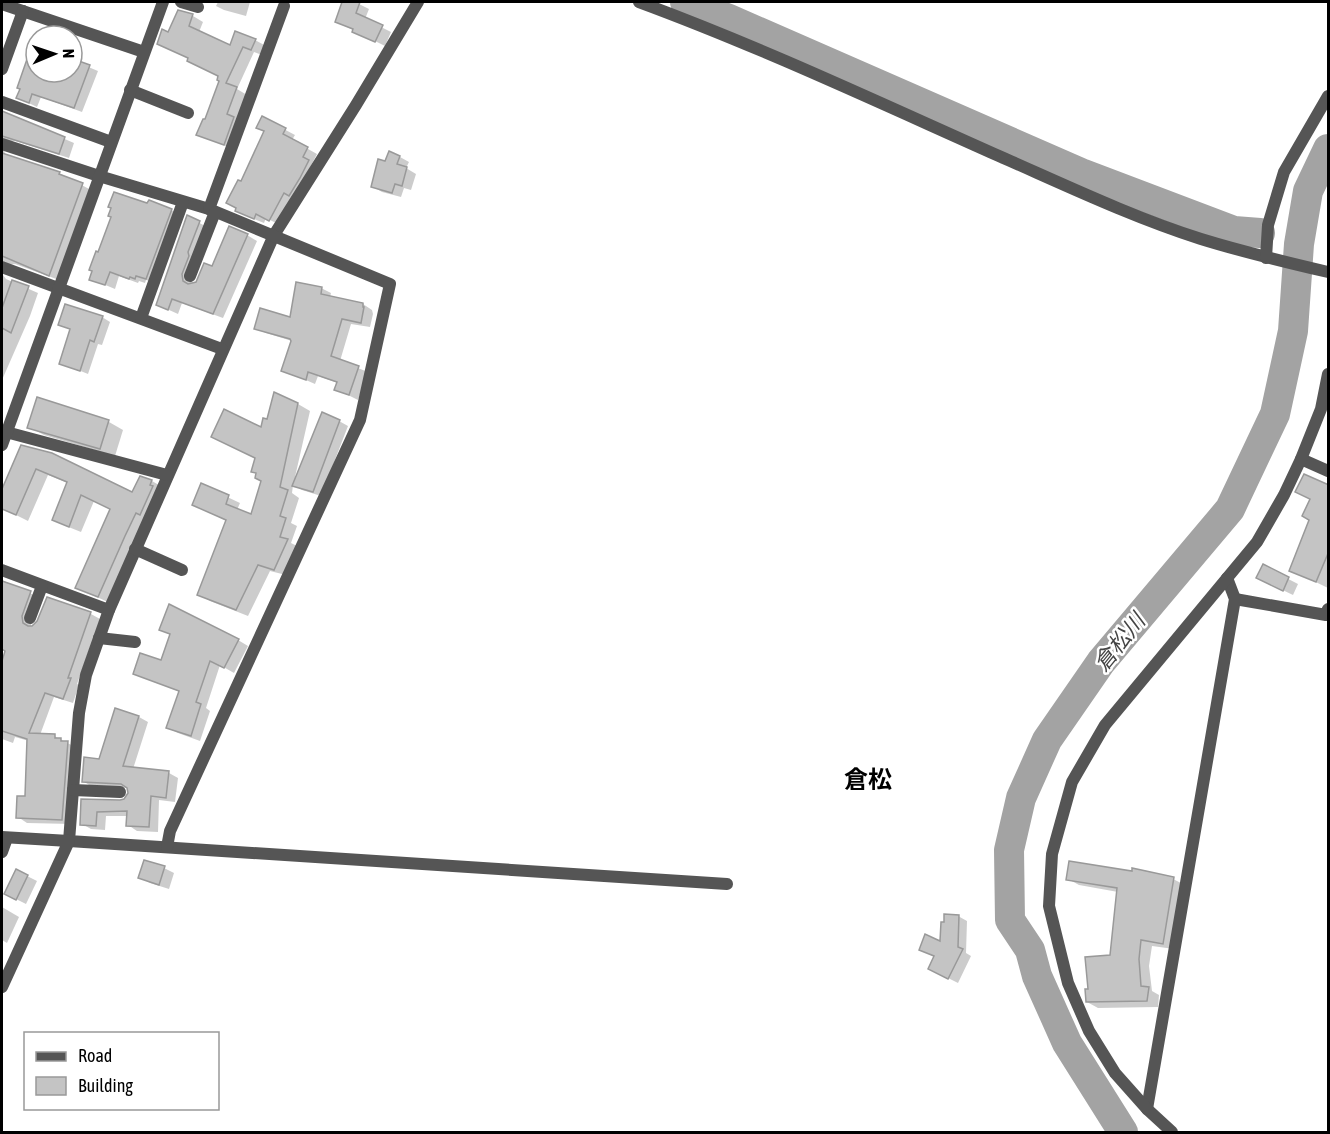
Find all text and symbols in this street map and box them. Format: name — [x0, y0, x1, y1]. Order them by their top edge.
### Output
north arrow — [24, 24, 84, 84]
text: N — [60, 48, 78, 59]
water label: 倉松川 — [1088, 607, 1151, 676]
district label: 倉松 — [844, 766, 892, 793]
legend — [24, 1032, 219, 1110]
text: Road — [78, 1045, 112, 1066]
text: Building — [78, 1075, 133, 1096]

